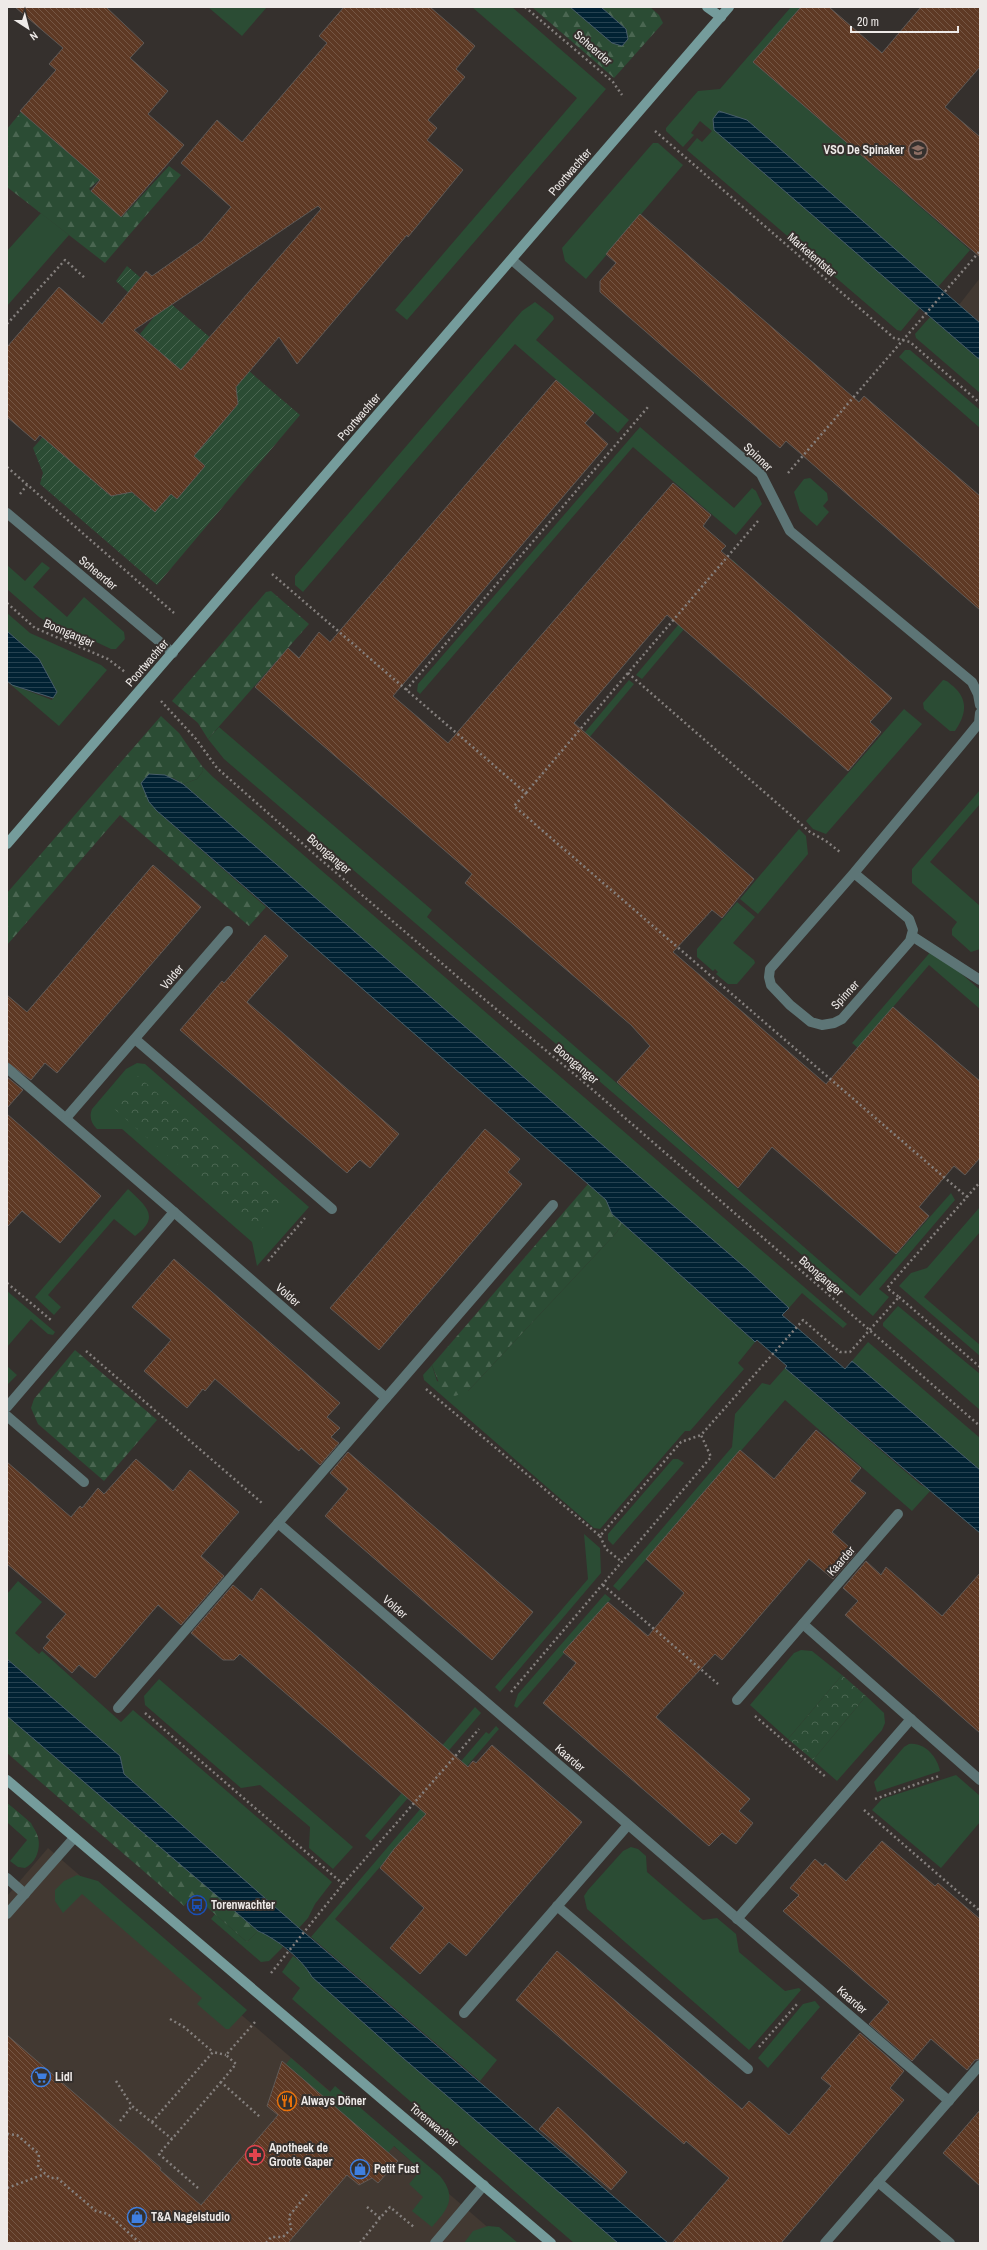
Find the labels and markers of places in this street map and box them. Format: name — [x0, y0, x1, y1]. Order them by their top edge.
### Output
school or university icon: VSO De Spinaker — [907, 139, 929, 161]
place label: VSO De Spinaker — [824, 142, 904, 158]
bus stop icon: Torenwachter — [186, 1894, 208, 1916]
place label: Torenwachter — [211, 1897, 275, 1913]
supermarket icon: Lidl — [30, 2066, 52, 2088]
place label: Lidl — [55, 2069, 73, 2085]
restaurant icon: Always Döner — [276, 2090, 298, 2112]
place label: Always Döner — [301, 2093, 366, 2109]
place label: Apotheek de Groote Gaper — [269, 2140, 333, 2170]
pharmacy icon: Apotheek de Groote Gaper — [244, 2144, 266, 2166]
shop icon: Petit Fust — [349, 2158, 371, 2180]
place label: Petit Fust — [374, 2161, 420, 2177]
shop icon: T&A Nagelstudio — [126, 2206, 148, 2228]
place label: T&A Nagelstudio — [151, 2209, 230, 2225]

